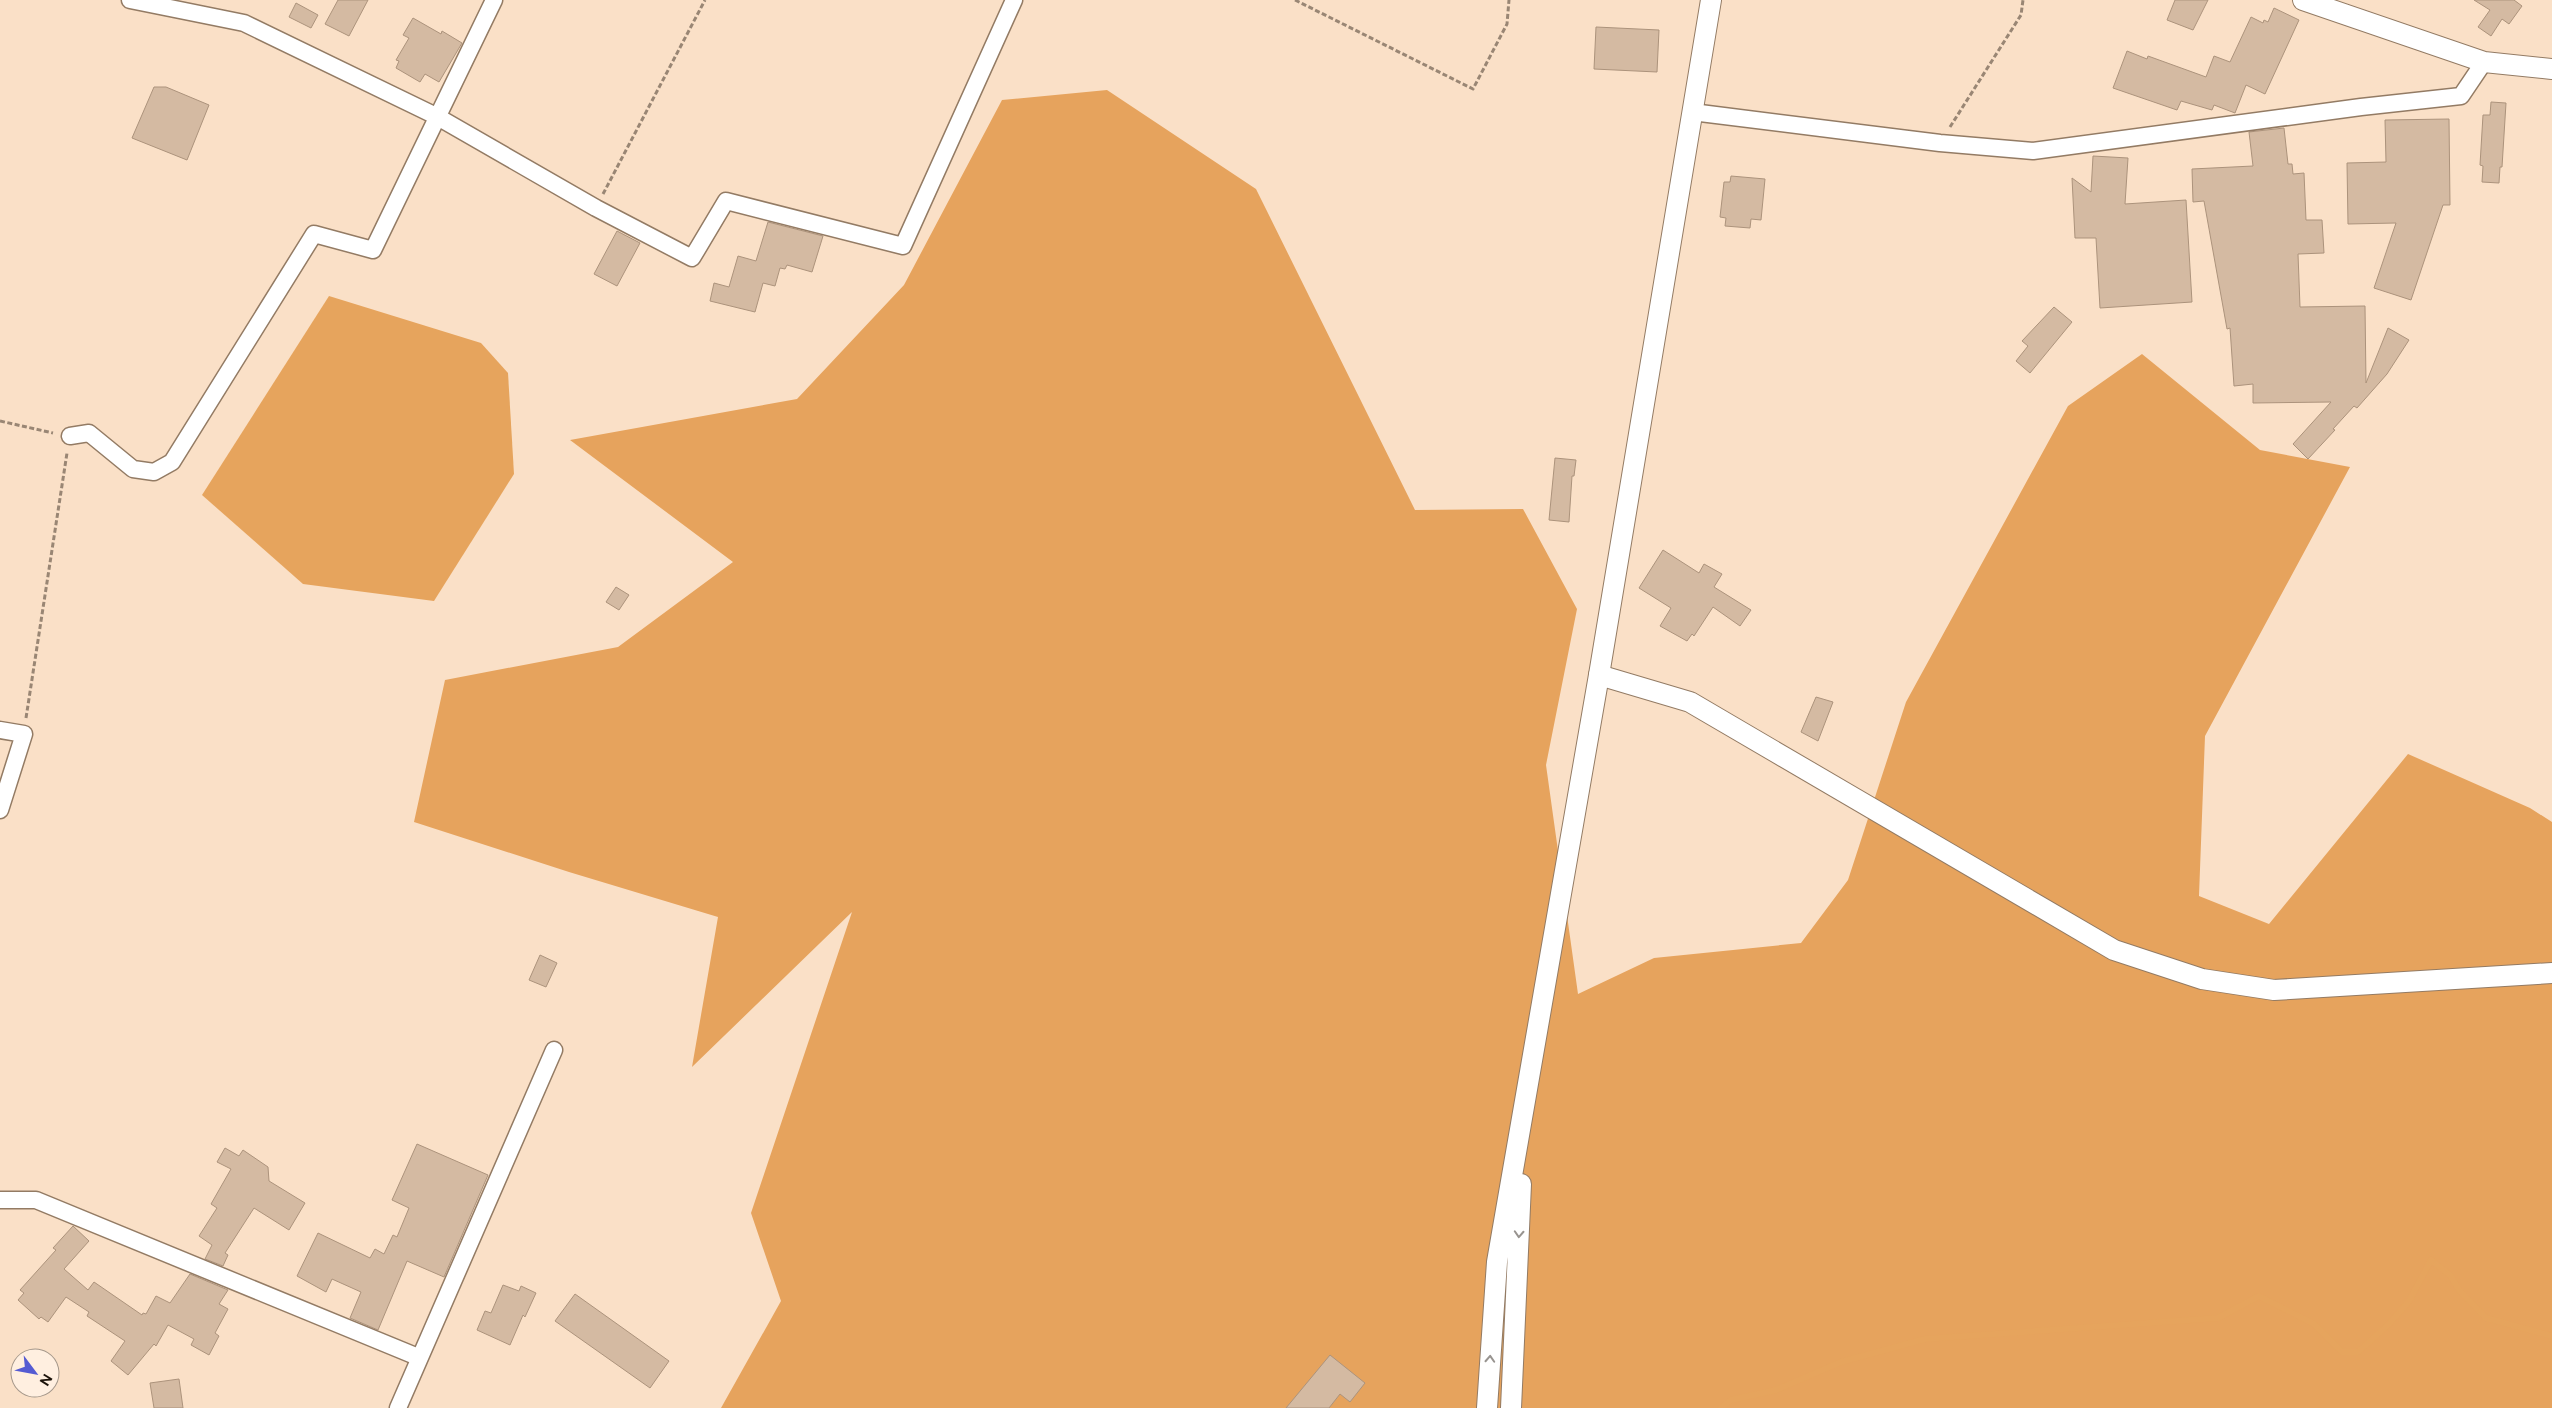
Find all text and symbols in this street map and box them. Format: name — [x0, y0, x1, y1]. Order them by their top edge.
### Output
one-way arrow — [1514, 1230, 1525, 1238]
north arrow — [10, 1348, 60, 1398]
one-way arrow — [1484, 1355, 1495, 1363]
text: N — [36, 1371, 56, 1389]

